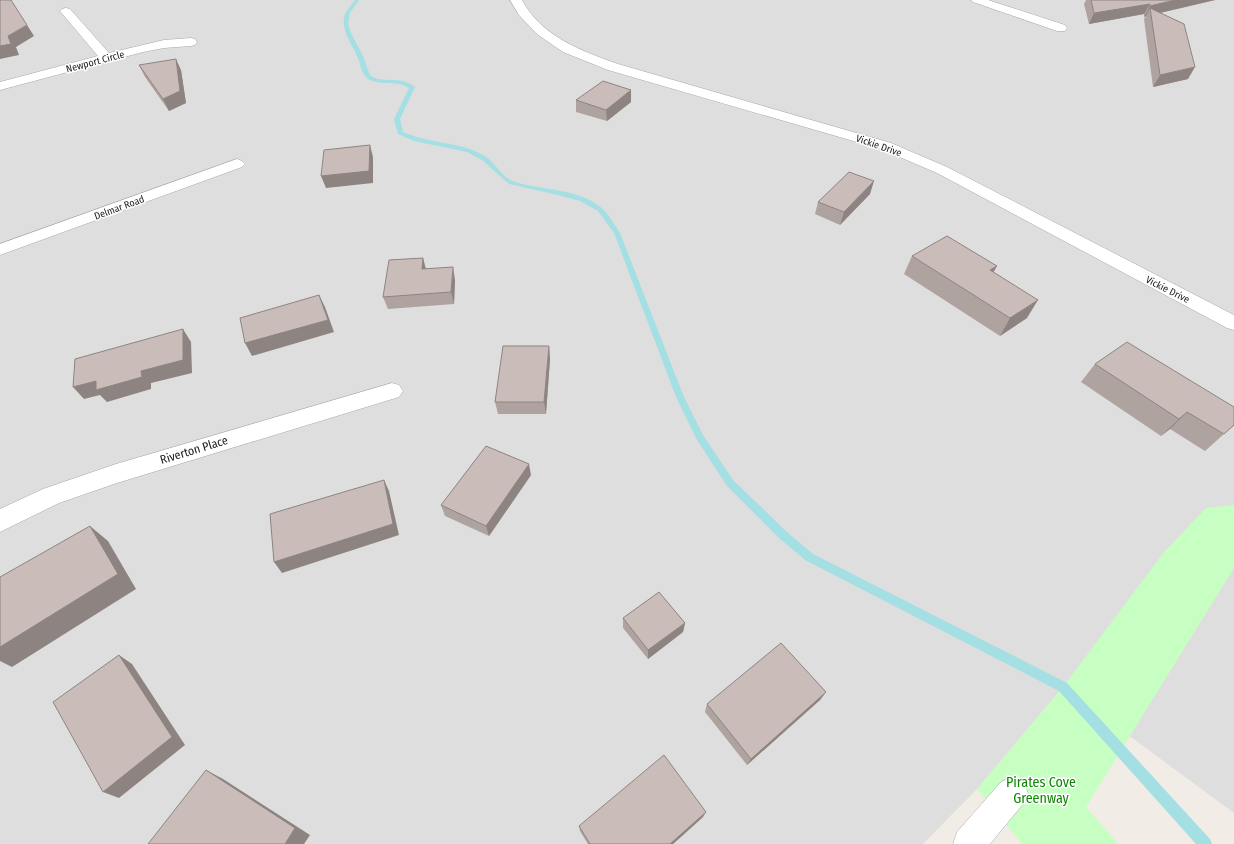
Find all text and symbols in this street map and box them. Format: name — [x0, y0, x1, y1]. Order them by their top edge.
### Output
street label: Newport Circle — [65, 48, 126, 76]
street label: Vickie Drive — [854, 133, 903, 159]
street label: Delmar Road — [93, 193, 146, 223]
street label: Vickie Drive — [1144, 274, 1191, 306]
street label: Riverton Place — [158, 433, 230, 467]
park label: Pirates Cove Greenway — [1006, 774, 1076, 807]

